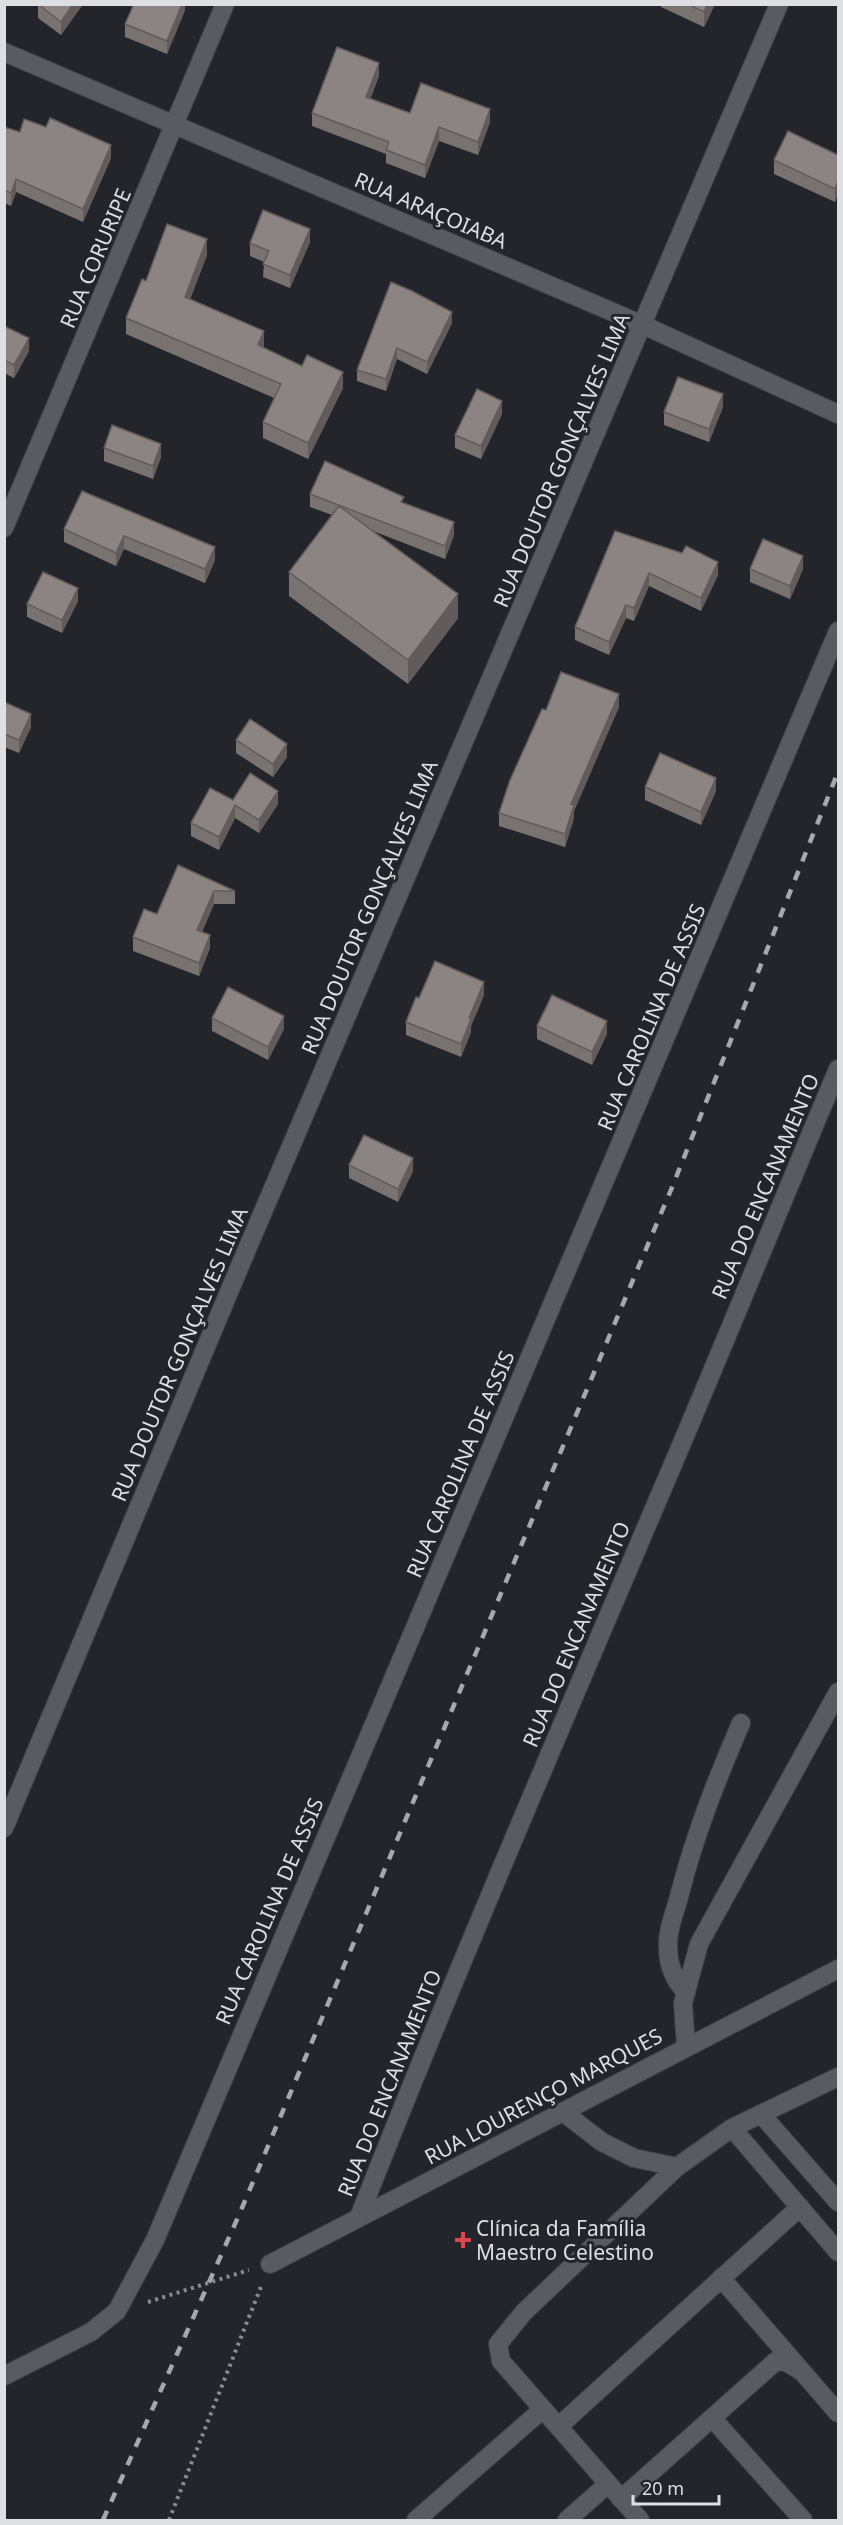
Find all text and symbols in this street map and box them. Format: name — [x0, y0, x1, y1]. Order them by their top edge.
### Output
street label: RUA ARAÇOIABA — [350, 165, 512, 255]
street label: RUA CORURIPE — [53, 184, 137, 332]
street label: RUA DOUTOR GONÇALVES LIMA — [486, 308, 636, 611]
street label: RUA DOUTOR GONÇALVES LIMA — [294, 755, 444, 1058]
street label: RUA CAROLINA DE ASSIS — [590, 899, 712, 1135]
street label: RUA DO ENCANAMENTO — [705, 1069, 825, 1303]
street label: RUA DOUTOR GONÇALVES LIMA — [104, 1202, 254, 1505]
street label: RUA CAROLINA DE ASSIS — [399, 1346, 521, 1582]
street label: RUA DO ENCANAMENTO — [516, 1517, 636, 1751]
street label: RUA CAROLINA DE ASSIS — [208, 1793, 330, 2029]
street label: RUA DO ENCANAMENTO — [331, 1965, 447, 2201]
street label: RUA LOURENÇO MARQUES — [419, 2021, 667, 2171]
place label: Clínica da Família Maestro Celestino — [476, 2214, 654, 2266]
marker: Clínica da Família Maestro Celestino — [454, 2231, 472, 2249]
scale bar — [633, 2468, 718, 2506]
text: 20 m — [642, 2476, 684, 2500]

